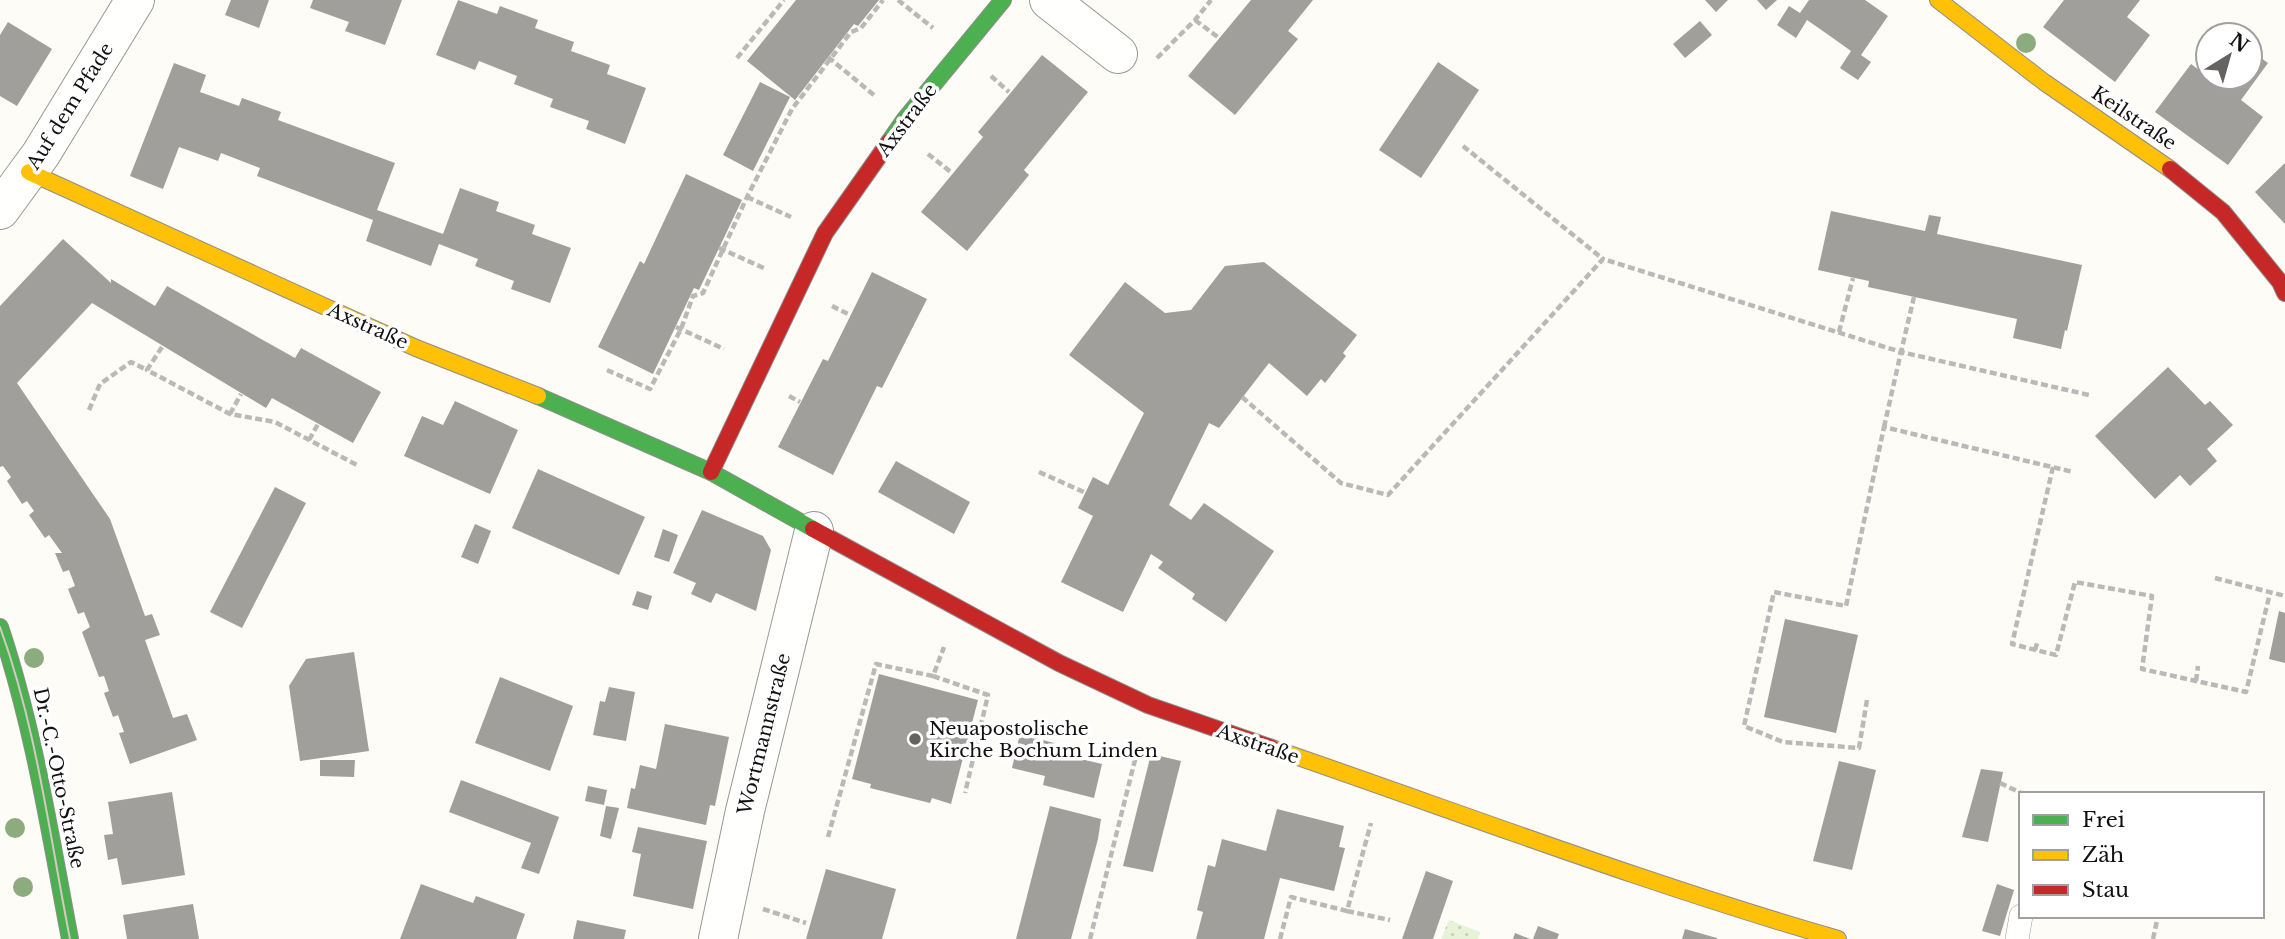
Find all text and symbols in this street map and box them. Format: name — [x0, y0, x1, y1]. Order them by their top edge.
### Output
north arrow — [2194, 21, 2264, 91]
text: N — [2225, 28, 2253, 57]
street label: Auf dem Pfade — [21, 38, 118, 174]
street label: Axstraße — [871, 79, 942, 162]
street label: Keilstraße — [2087, 81, 2181, 155]
street label: Axstraße — [323, 298, 412, 354]
street label: Wortmannstraße — [733, 651, 795, 818]
street label: Dr.-C.-Otto-Straße — [29, 685, 89, 871]
place label: Neuapostolische Kirche Bochum Linden — [929, 717, 1158, 762]
street label: Axstraße — [1213, 719, 1302, 769]
marker: Neuapostolische Kirche Bochum Linden — [907, 731, 923, 747]
legend — [2019, 792, 2264, 918]
text: Frei — [2082, 807, 2125, 833]
text: Zäh — [2082, 842, 2124, 868]
text: Stau — [2082, 877, 2129, 903]

